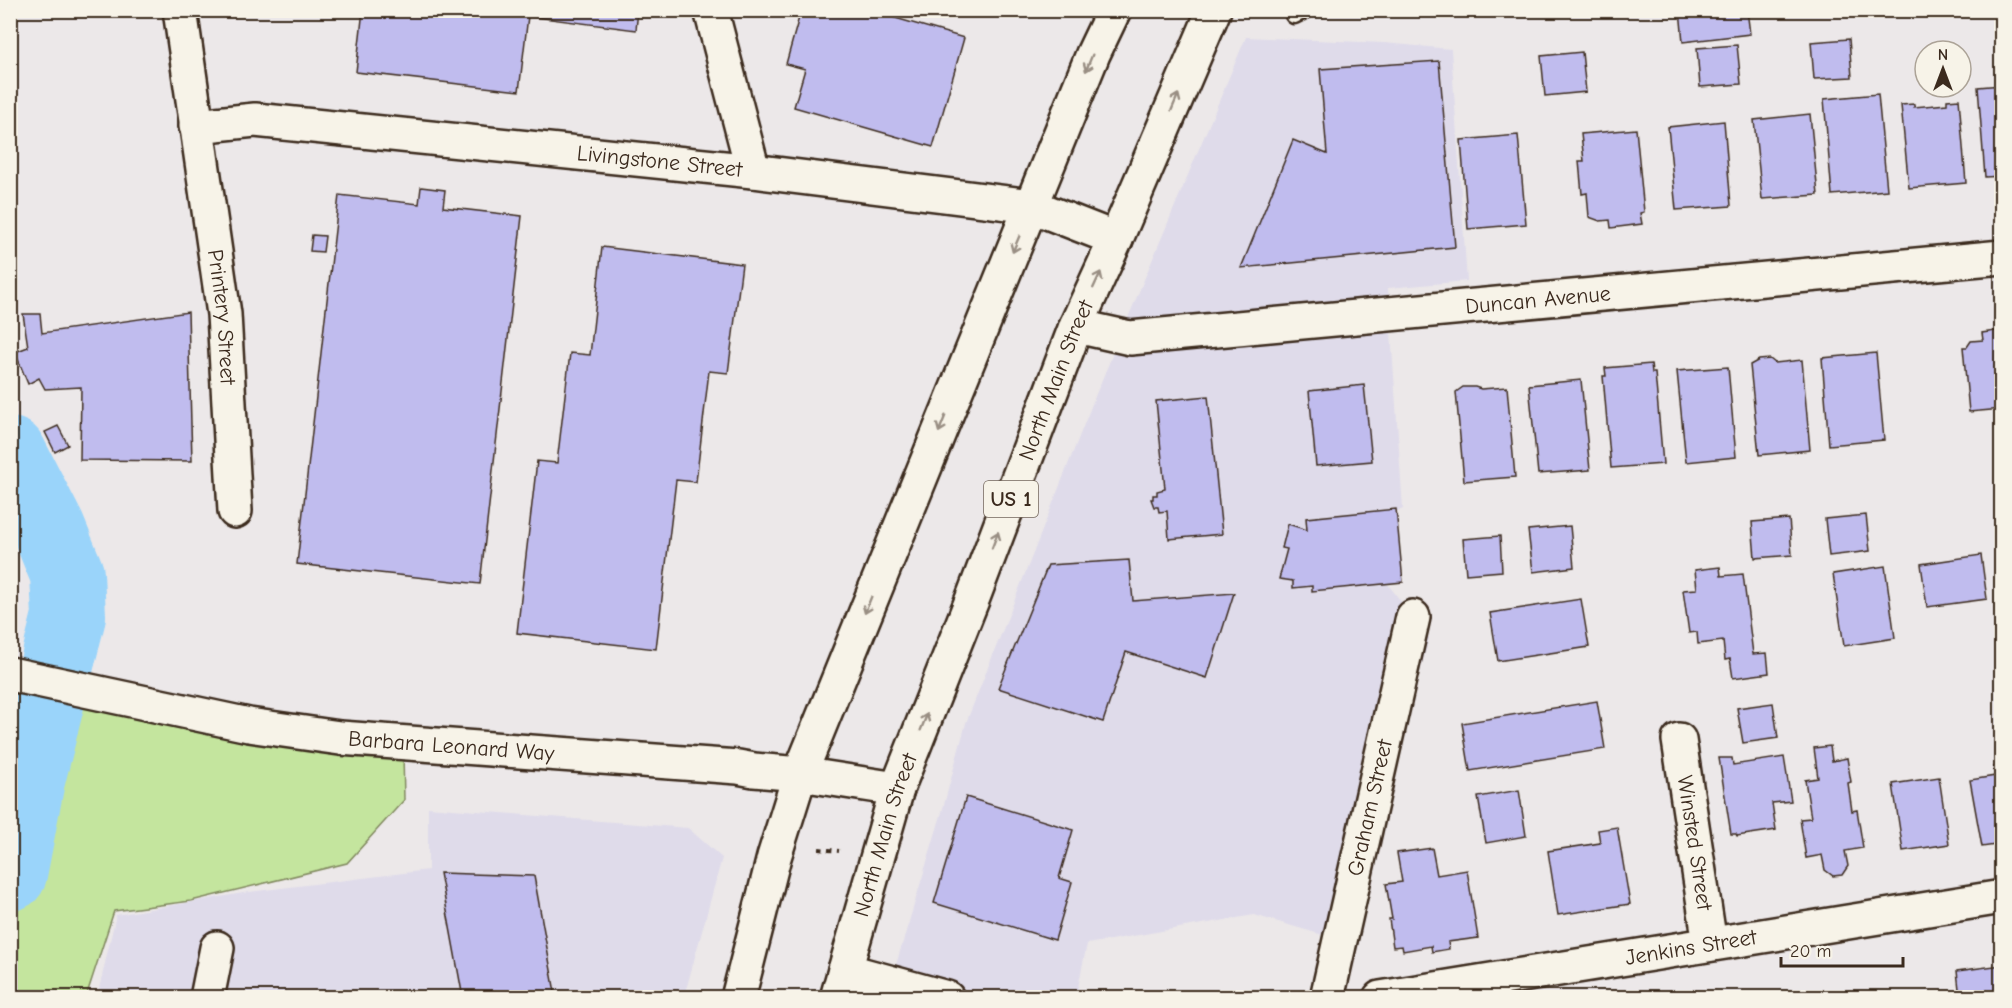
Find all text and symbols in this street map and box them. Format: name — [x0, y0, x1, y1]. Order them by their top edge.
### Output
north arrow — [1913, 39, 1973, 99]
text: N — [1938, 46, 1948, 64]
one-way arrow — [1083, 54, 1094, 72]
one-way arrow — [1170, 93, 1181, 111]
street label: Livingstone Street — [576, 140, 744, 183]
one-way arrow — [1010, 234, 1021, 253]
street label: Printery Street — [202, 248, 241, 386]
one-way arrow — [1092, 272, 1103, 290]
street label: Duncan Avenue — [1464, 280, 1612, 320]
street label: North Main Street — [1013, 295, 1099, 464]
one-way arrow — [936, 415, 947, 433]
road number: US 1 — [984, 481, 1038, 517]
one-way arrow — [990, 531, 1001, 550]
one-way arrow — [862, 595, 873, 614]
one-way arrow — [919, 713, 930, 731]
street label: Barbara Leonard Way — [347, 726, 556, 767]
street label: Graham Street — [1342, 736, 1398, 879]
street label: North Main Street — [848, 749, 923, 920]
street label: Winsted Street — [1672, 774, 1718, 913]
street label: Jenkins Street — [1623, 924, 1759, 971]
scale bar — [1781, 930, 1902, 968]
text: 20 m — [1790, 941, 1831, 962]

